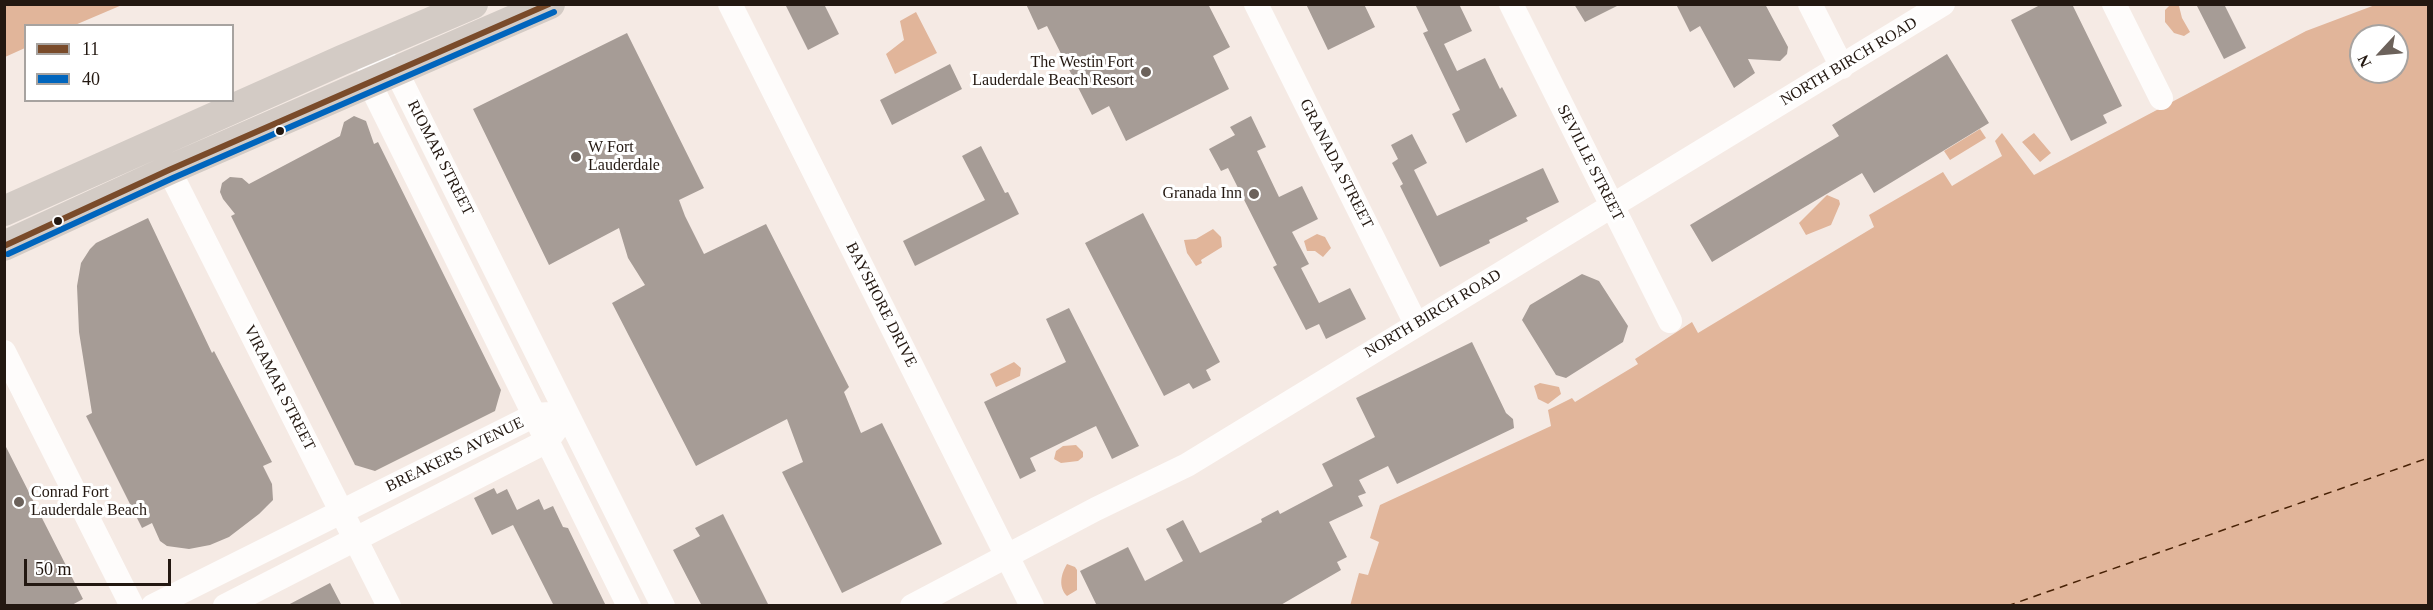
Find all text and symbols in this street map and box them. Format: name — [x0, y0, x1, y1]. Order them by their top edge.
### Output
street label: NORTH BIRCH ROAD — [1777, 13, 1921, 111]
legend — [24, 24, 234, 102]
north arrow — [2349, 24, 2409, 84]
text: 11 — [82, 39, 99, 59]
text: N — [2354, 52, 2374, 70]
place label: The Westin Fort Lauderdale Beach Resort — [972, 53, 1134, 91]
marker: The Westin Fort Lauderdale Beach Resort — [1139, 65, 1153, 79]
text: 40 — [82, 69, 100, 89]
street label: GRANADA STREET — [1295, 96, 1377, 232]
street label: RIOMAR STREET — [403, 97, 477, 219]
street label: SEVILLE STREET — [1552, 102, 1628, 224]
unlabelled marker — [274, 125, 286, 137]
place label: W Fort Lauderdale — [588, 138, 660, 176]
marker: W Fort Lauderdale — [569, 150, 583, 164]
place label: Granada Inn — [1162, 184, 1242, 204]
marker: Granada Inn — [1247, 187, 1261, 201]
unlabelled marker — [52, 215, 64, 227]
street label: BAYSHORE DRIVE — [841, 239, 921, 371]
street label: NORTH BIRCH ROAD — [1361, 265, 1505, 363]
street label: VIRAMAR STREET — [239, 322, 319, 454]
street label: BREAKERS AVENUE — [383, 413, 527, 497]
place label: Conrad Fort Lauderdale Beach — [31, 483, 147, 521]
marker: Conrad Fort Lauderdale Beach — [12, 495, 26, 509]
scale bar — [27, 547, 174, 585]
text: 50 m — [35, 559, 72, 579]

